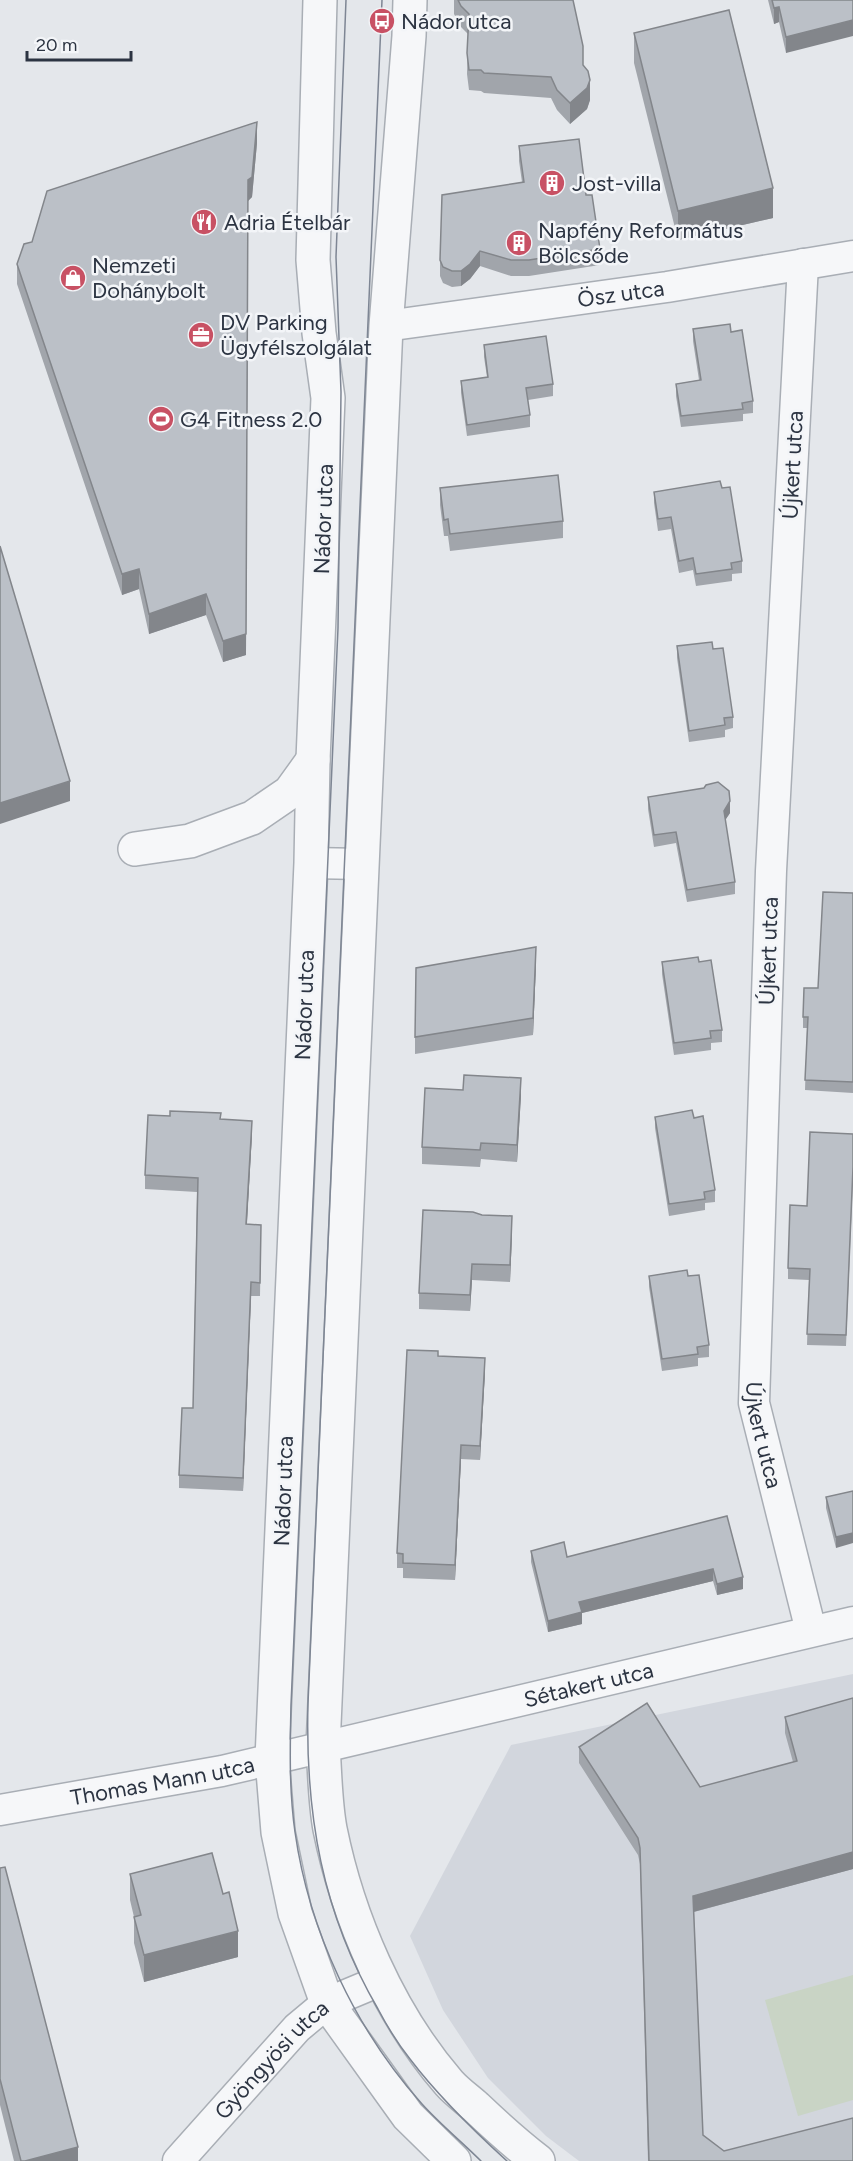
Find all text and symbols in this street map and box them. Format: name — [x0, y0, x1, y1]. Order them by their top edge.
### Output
bus stop icon: Nádor utca — [367, 6, 397, 36]
place label: Nádor utca — [401, 8, 511, 35]
scale bar — [27, 24, 130, 62]
text: 20 m — [36, 34, 77, 56]
building icon: Jost-villa — [537, 168, 567, 198]
place label: Jost-villa — [572, 170, 661, 197]
restaurant icon: Adria Ételbár — [189, 207, 219, 237]
place label: Adria Ételbár — [224, 209, 351, 236]
place label: Napfény Református Bölcsőde — [538, 217, 743, 269]
building icon: Napfény Református Bölcsőde — [504, 228, 534, 258]
place label: Nemzeti Dohánybolt — [92, 252, 206, 304]
shop icon: Nemzeti Dohánybolt — [58, 263, 88, 293]
street label: Ösz utca — [576, 275, 666, 313]
place label: DV Parking Ügyfélszolgálat — [220, 309, 372, 361]
office icon: DV Parking Ügyfélszolgálat — [186, 320, 216, 350]
sports icon: G4 Fitness 2.0 — [146, 404, 176, 434]
place label: G4 Fitness 2.0 — [180, 406, 322, 433]
street label: Újkert utca — [776, 410, 809, 520]
street label: Nádor utca — [308, 463, 339, 575]
street label: Újkert utca — [753, 896, 784, 1006]
street label: Nádor utca — [289, 949, 320, 1061]
street label: Újkert utca — [740, 1381, 788, 1491]
street label: Nádor utca — [268, 1435, 299, 1547]
street label: Sétakert utca — [521, 1657, 656, 1713]
street label: Thomas Mann utca — [68, 1751, 257, 1811]
street label: Gyöngyösi utca — [209, 1994, 334, 2125]

